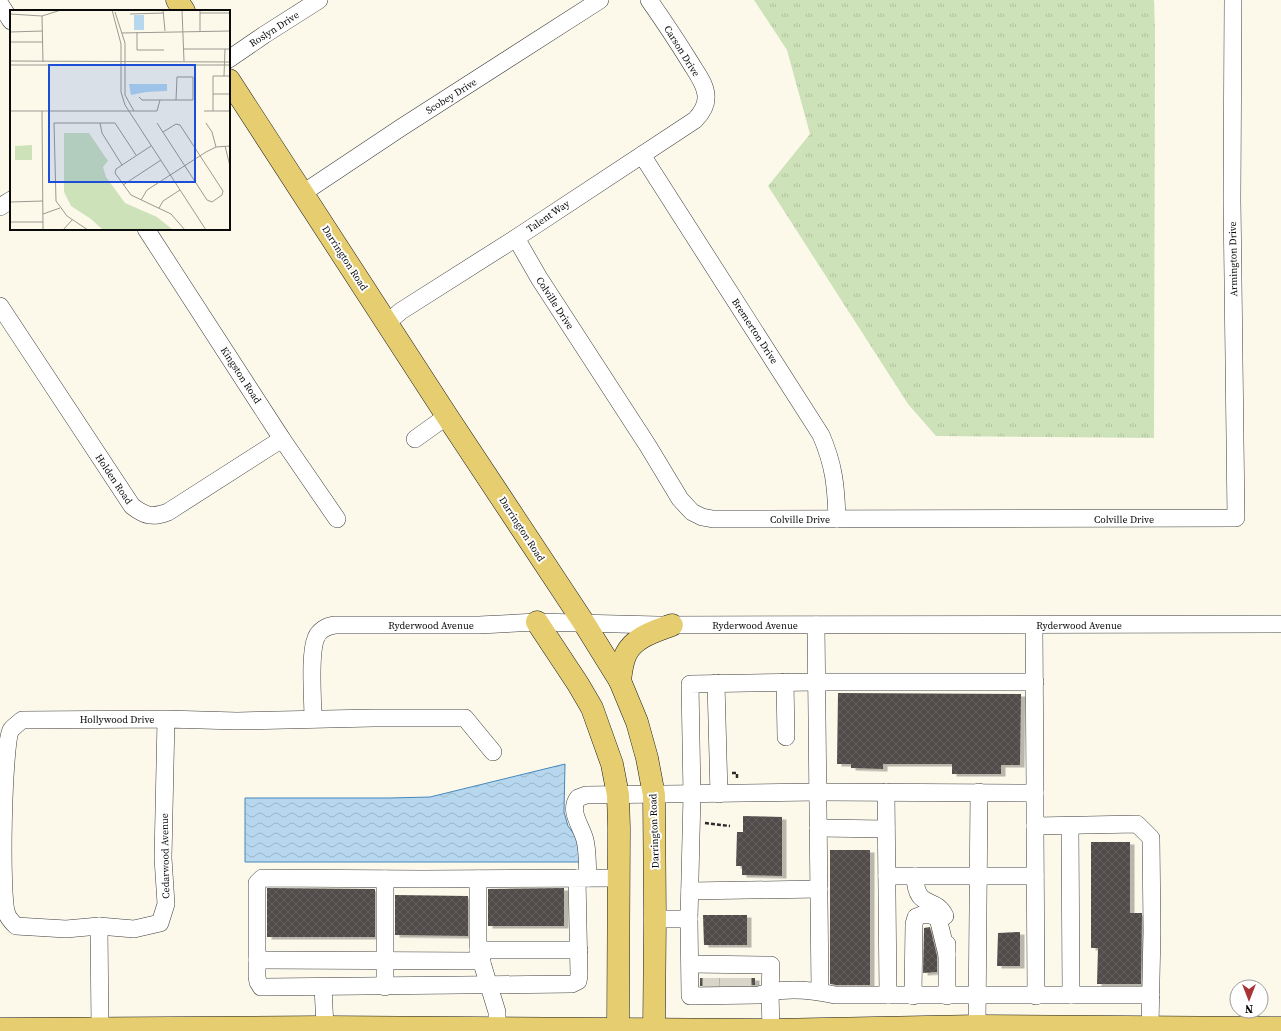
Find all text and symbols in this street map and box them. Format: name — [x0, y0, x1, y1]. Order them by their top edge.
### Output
street label: Roslyn Drive — [247, 8, 301, 50]
inset map — [10, 10, 230, 230]
street label: Carson Drive — [661, 23, 703, 79]
street label: Scobey Drive — [423, 75, 479, 117]
street label: Talent Way — [524, 196, 573, 235]
street label: Armington Drive — [1226, 221, 1240, 297]
street label: Darrington Road — [319, 223, 371, 293]
street label: Colville Drive — [533, 274, 577, 332]
street label: Bremerton Drive — [729, 296, 781, 366]
street label: Kingston Road — [218, 344, 264, 406]
street label: Holden Road — [92, 451, 136, 507]
street label: Darrington Road — [496, 494, 548, 564]
street label: Colville Drive — [770, 513, 830, 526]
street label: Colville Drive — [1094, 513, 1154, 526]
street label: Ryderwood Avenue — [388, 619, 474, 632]
street label: Ryderwood Avenue — [712, 619, 798, 632]
street label: Ryderwood Avenue — [1036, 619, 1122, 632]
street label: Hollywood Drive — [80, 713, 154, 726]
street label: Darrington Road — [646, 793, 662, 869]
street label: Cedarwood Avenue — [158, 813, 172, 899]
north arrow — [1229, 979, 1269, 1019]
text: N — [1245, 1001, 1253, 1016]

